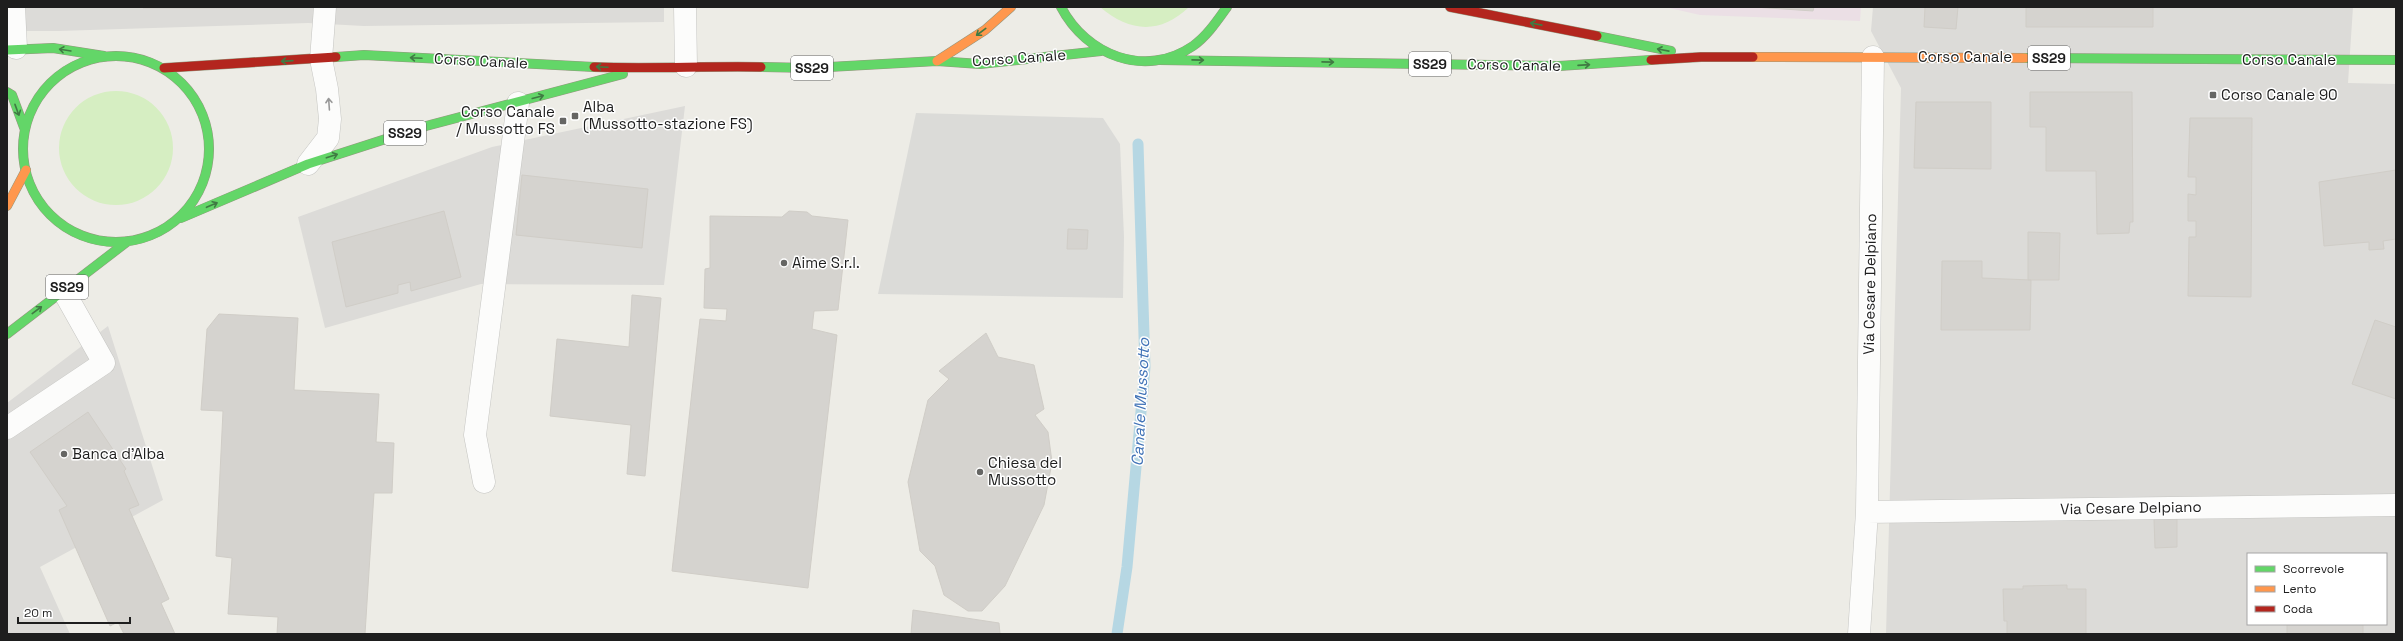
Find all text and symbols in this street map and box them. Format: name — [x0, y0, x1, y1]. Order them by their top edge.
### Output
one-way arrow — [1529, 20, 1542, 28]
one-way arrow — [976, 28, 987, 36]
street label: Corso Canale — [971, 45, 1067, 70]
one-way arrow — [1657, 45, 1670, 53]
one-way arrow — [59, 46, 72, 54]
road number: SS29 — [2028, 46, 2070, 70]
street label: Corso Canale — [1918, 47, 2012, 66]
street label: Corso Canale — [434, 49, 529, 72]
street label: Corso Canale — [2242, 50, 2336, 69]
road number: SS29 — [1409, 52, 1451, 76]
one-way arrow — [410, 54, 423, 62]
street label: Corso Canale — [1467, 54, 1561, 75]
road number: SS29 — [791, 56, 833, 80]
one-way arrow — [281, 57, 294, 64]
one-way arrow — [1191, 57, 1204, 64]
one-way arrow — [1321, 58, 1334, 66]
one-way arrow — [1577, 61, 1590, 68]
one-way arrow — [596, 63, 609, 71]
place label: Corso Canale 90 — [2221, 85, 2338, 104]
marker: Corso Canale 90 — [2208, 90, 2218, 100]
one-way arrow — [531, 93, 544, 100]
place label: Alba (Mussotto-stazione FS) — [583, 97, 753, 134]
one-way arrow — [325, 98, 332, 111]
place label: Corso Canale / Mussotto FS — [456, 102, 555, 138]
one-way arrow — [14, 104, 22, 116]
marker: Alba (Mussotto-stazione FS) — [570, 111, 580, 121]
marker: Corso Canale / Mussotto FS — [558, 116, 568, 126]
road number: SS29 — [384, 121, 426, 145]
one-way arrow — [326, 152, 339, 159]
one-way arrow — [206, 200, 218, 208]
street label: Via Cesare Delpiano — [1859, 213, 1880, 355]
place label: Aime S.r.l. — [792, 253, 860, 272]
marker: Aime S.r.l. — [779, 258, 789, 268]
road number: SS29 — [46, 275, 88, 299]
one-way arrow — [32, 305, 43, 314]
water label: Canale Mussotto — [1127, 336, 1154, 467]
place label: Banca d'Alba — [72, 444, 165, 463]
marker: Banca d'Alba — [59, 449, 69, 459]
place label: Chiesa del Mussotto — [988, 453, 1062, 489]
marker: Chiesa del Mussotto — [975, 467, 985, 477]
street label: Via Cesare Delpiano — [2060, 497, 2202, 518]
legend — [2247, 553, 2387, 625]
text: Scorrevole — [2283, 561, 2344, 577]
text: Lento — [2283, 581, 2317, 597]
scale bar — [18, 599, 130, 625]
text: Coda — [2283, 601, 2313, 617]
text: 20 m — [24, 605, 52, 621]

